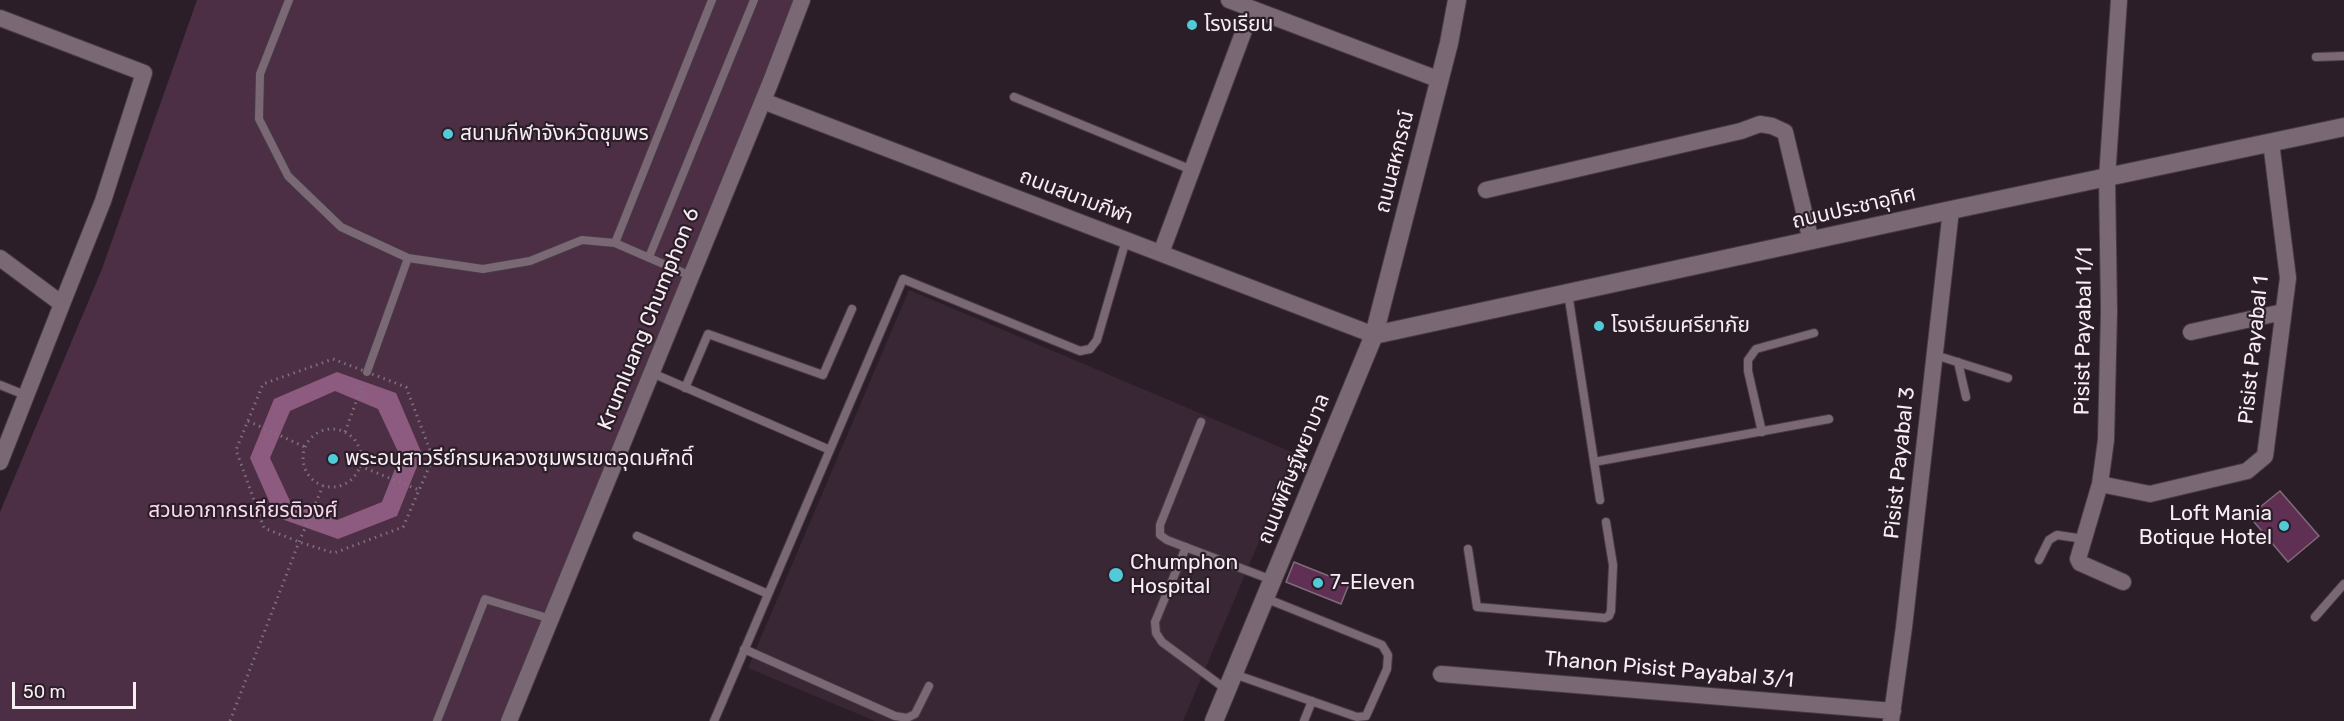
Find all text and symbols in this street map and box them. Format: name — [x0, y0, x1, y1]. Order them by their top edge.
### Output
place label: โรงเรียน — [1204, 12, 1273, 38]
marker: โรงเรียน — [1185, 18, 1199, 32]
street label: ถนนสหกรณ์ — [1370, 108, 1420, 216]
place label: สนามกีฬาจังหวัดชุมพร — [460, 121, 649, 147]
marker: สนามกีฬาจังหวัดชุมพร — [441, 127, 455, 141]
street label: ถนนสนามกีฬา — [1016, 164, 1136, 230]
street label: ถนนประชาอุทิศ — [1790, 181, 1918, 235]
street label: Krumluang Chumphon 6 — [593, 204, 705, 434]
street label: Pisist Payabal 1/1 — [2070, 247, 2098, 415]
street label: Pisist Payabal 1 — [2234, 275, 2274, 425]
place label: โรงเรียนศรียาภัย — [1611, 313, 1750, 339]
marker: โรงเรียนศรียาภัย — [1592, 319, 1606, 333]
street label: Pisist Payabal 3 — [1879, 386, 1921, 540]
street label: ถนนพิศิษฐ์พยาบาล — [1252, 390, 1336, 548]
place label: พระอนุสาวรีย์กรมหลวงชุมพรเขตอุดมศักดิ์ — [345, 446, 694, 472]
marker: พระอนุสาวรีย์กรมหลวงชุมพรเขตอุดมศักดิ์ — [326, 452, 340, 466]
park label: สวนอาภากรเกียรติวงศ์ — [148, 498, 338, 524]
place label: Loft Mania Botique Hotel — [2139, 501, 2272, 551]
marker: Loft Mania Botique Hotel — [2277, 519, 2291, 533]
place label: Chumphon Hospital — [1130, 550, 1238, 600]
marker: Chumphon Hospital — [1107, 566, 1125, 584]
place label: 7-Eleven — [1330, 570, 1415, 596]
marker: 7-Eleven — [1311, 576, 1325, 590]
street label: Thanon Pisist Payabal 3/1 — [1543, 647, 1795, 693]
scale bar — [15, 670, 140, 708]
text: 50 m — [23, 681, 66, 703]

